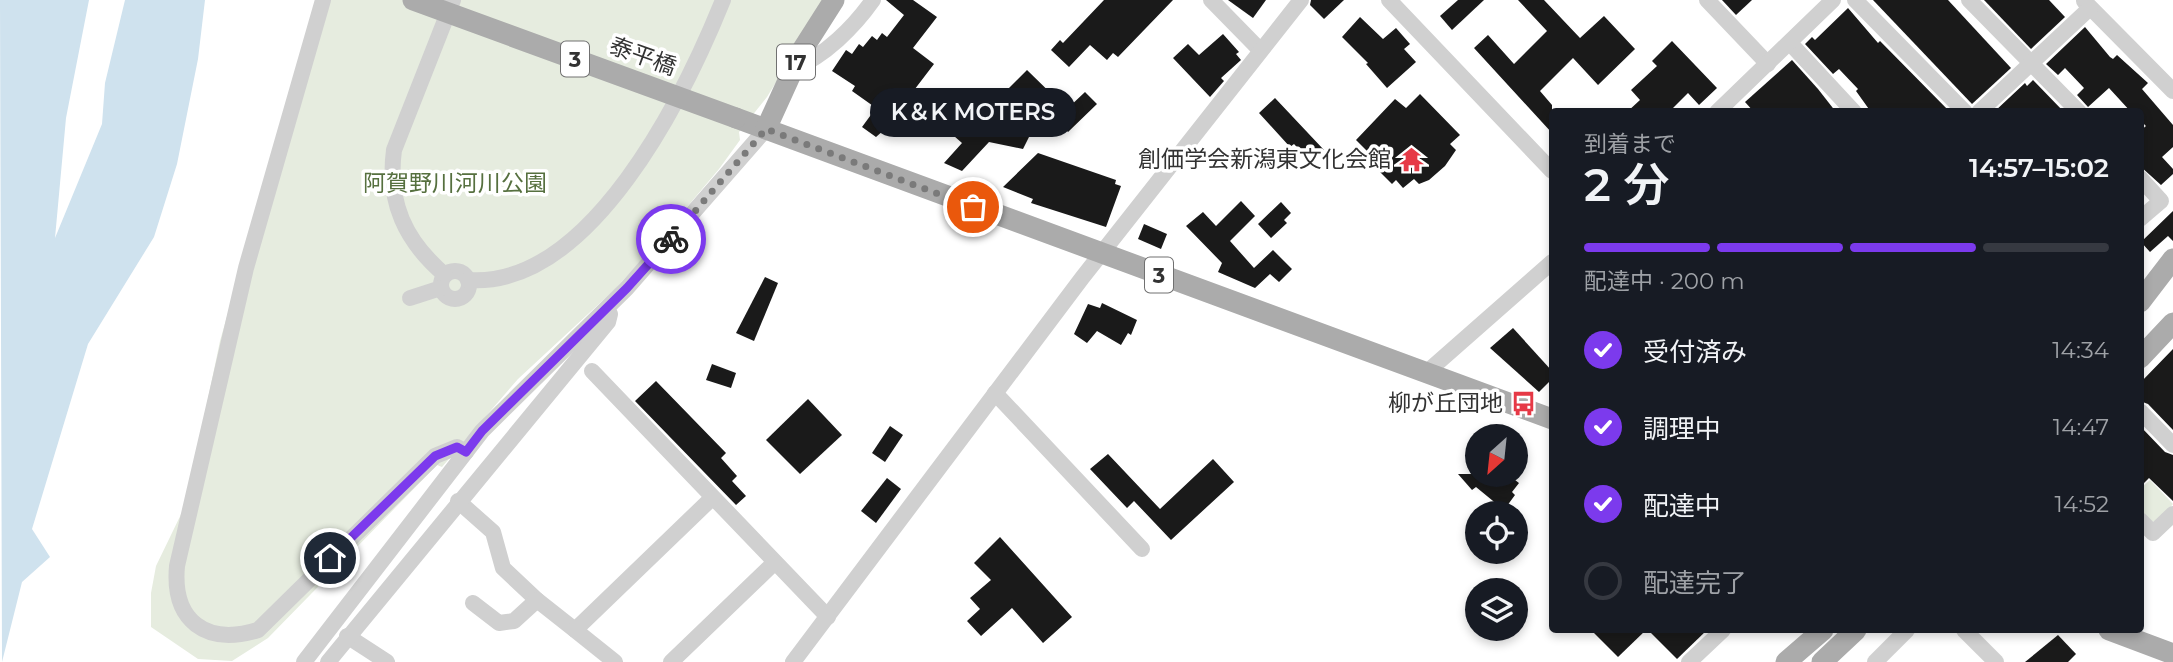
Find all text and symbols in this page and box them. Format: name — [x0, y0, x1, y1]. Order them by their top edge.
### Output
street label: 泰平橋 — [606, 31, 680, 81]
road number: 3 — [561, 42, 589, 76]
road number: 17 — [777, 44, 815, 80]
callout: K＆K MOTERS — [870, 88, 1076, 137]
text: K＆K MOTERS — [891, 98, 1055, 126]
text: 到着まで — [1584, 130, 1676, 158]
place label: 創価学会新潟東文化会館 — [1138, 145, 1391, 173]
temple icon: 創価学会新潟東文化会館 — [1397, 145, 1425, 173]
text: 14:57–15:02 — [1969, 152, 2109, 184]
text: 2 分 — [1584, 156, 1669, 213]
park label: 阿賀野川河川公園 — [363, 169, 547, 197]
pin — [943, 177, 1003, 237]
icon: bag — [954, 188, 992, 226]
courier — [636, 204, 706, 274]
icon: bike — [652, 220, 690, 258]
road number: 3 — [1145, 258, 1173, 292]
text: 配達中 · 200 m — [1584, 267, 1745, 295]
icon: check — [1584, 331, 1622, 369]
text: 受付済み — [1643, 336, 1747, 368]
text: 14:34 — [2052, 336, 2109, 364]
place label: 柳が丘団地 — [1388, 389, 1503, 417]
bus stop icon: 柳が丘団地 — [1509, 389, 1537, 417]
icon: check — [1584, 408, 1622, 446]
text: 調理中 — [1643, 413, 1721, 445]
text: 14:47 — [2053, 413, 2109, 441]
north arrow — [1465, 424, 1528, 486]
map controls — [1465, 424, 1528, 641]
icon: check — [1584, 485, 1622, 523]
text: 配達中 — [1643, 490, 1721, 522]
text: 14:52 — [2055, 490, 2109, 518]
button: locate — [1465, 501, 1528, 564]
pin — [300, 528, 360, 588]
icon: home — [311, 539, 349, 577]
text: 配達完了 — [1643, 567, 1747, 599]
button: layers — [1465, 578, 1528, 641]

